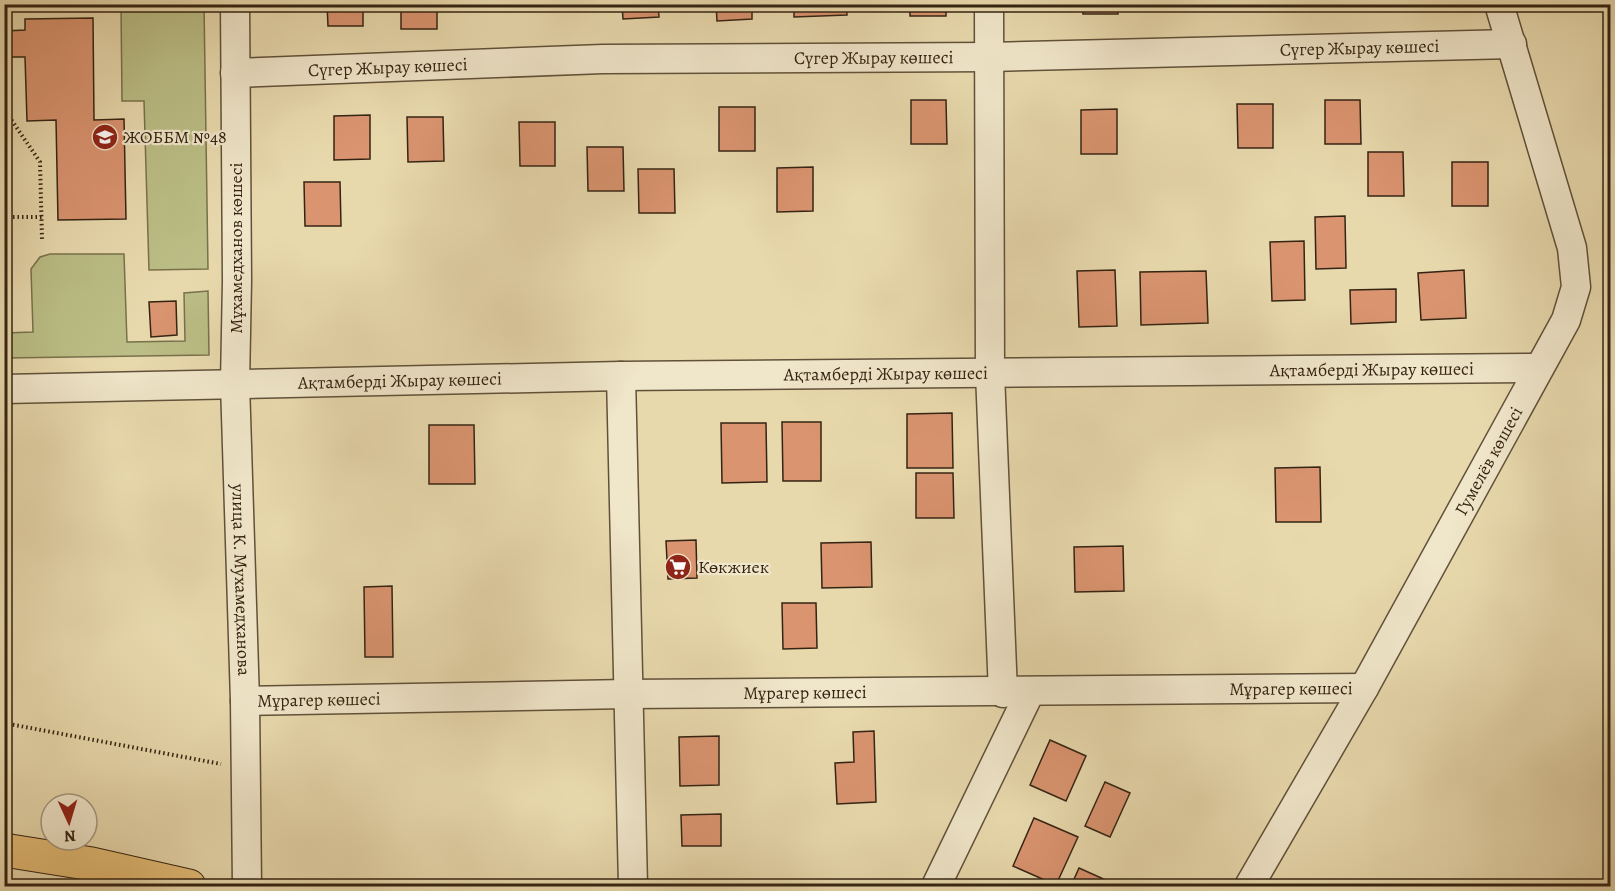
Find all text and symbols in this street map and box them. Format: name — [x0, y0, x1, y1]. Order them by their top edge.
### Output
street label: Сүгер Жырау көшесі — [1279, 34, 1440, 62]
street label: Сүгер Жырау көшесі — [794, 45, 954, 70]
street label: Сүгер Жырау көшесі — [308, 52, 468, 82]
school or university icon: ЖОББМ №48 — [90, 122, 120, 152]
place label: ЖОББМ №48 — [124, 125, 227, 149]
street label: Мұхамедханов көшесі — [224, 162, 248, 334]
street label: Ақтамберді Жырау көшесі — [1269, 357, 1474, 382]
street label: Ақтамберді Жырау көшесі — [783, 361, 988, 387]
street label: Ақтамберді Жырау көшесі — [297, 367, 502, 395]
street label: Гумелёв көшесі — [1449, 402, 1528, 520]
street label: улица К. Мухамедханова — [226, 483, 256, 677]
supermarket icon: Көкжиек — [663, 552, 693, 582]
place label: Көкжиек — [698, 555, 769, 579]
street label: Мұрагер көшесі — [1229, 676, 1353, 701]
street label: Мұрагер көшесі — [743, 680, 867, 705]
street label: Мұрагер көшесі — [257, 687, 381, 713]
north arrow — [39, 792, 99, 852]
text: N — [63, 825, 77, 847]

